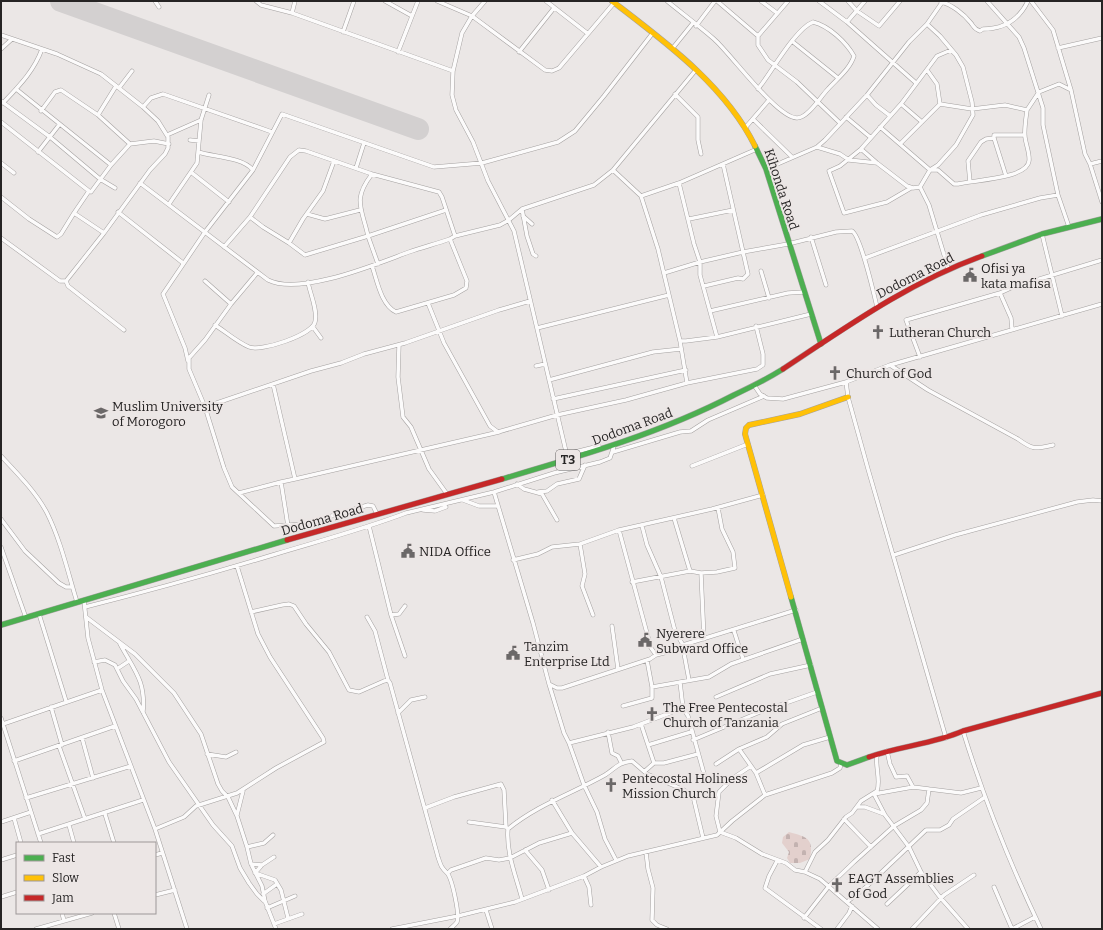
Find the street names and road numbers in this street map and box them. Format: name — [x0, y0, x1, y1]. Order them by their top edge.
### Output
street label: Kihonda Road — [761, 147, 802, 232]
street label: Dodoma Road — [874, 249, 957, 301]
street label: Dodoma Road — [590, 405, 675, 448]
road number: T3 — [556, 450, 580, 470]
street label: Dodoma Road — [279, 501, 365, 538]

